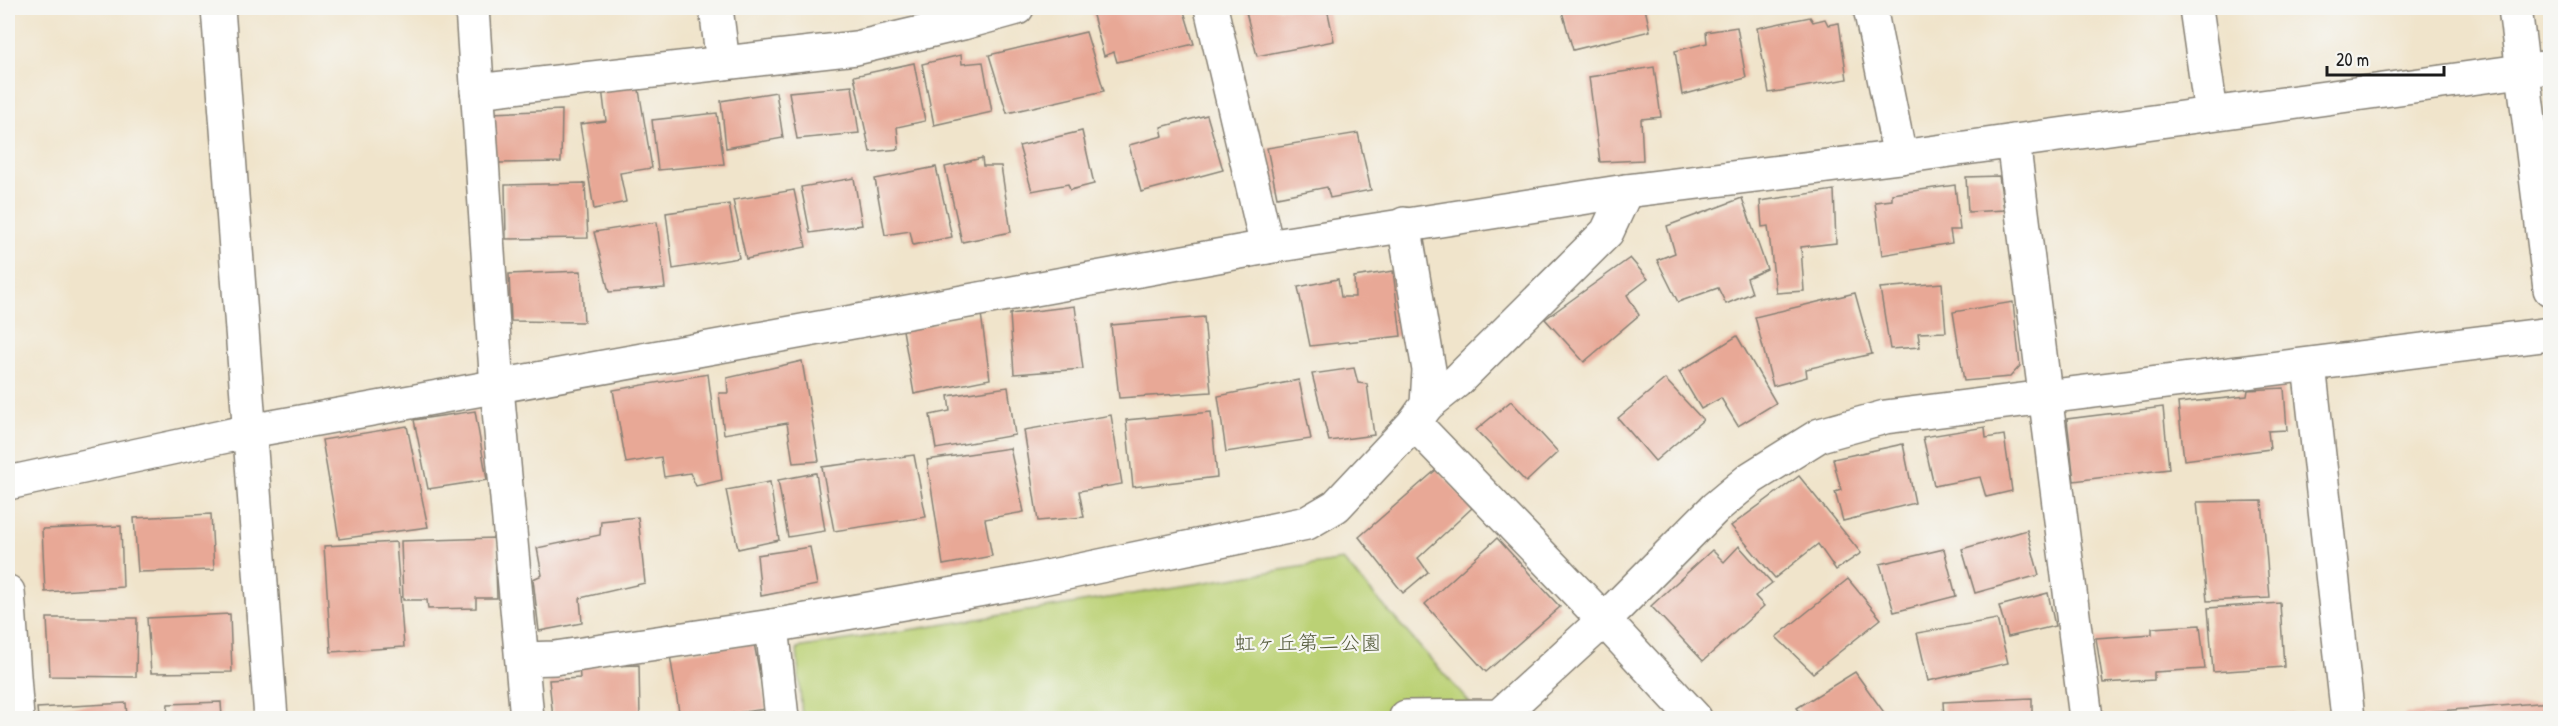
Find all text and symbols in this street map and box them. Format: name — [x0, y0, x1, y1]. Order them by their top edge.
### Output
scale bar — [2327, 39, 2444, 77]
text: 20 m — [2336, 47, 2369, 72]
park label: 虹ヶ丘第二公園 — [1235, 628, 1382, 657]

